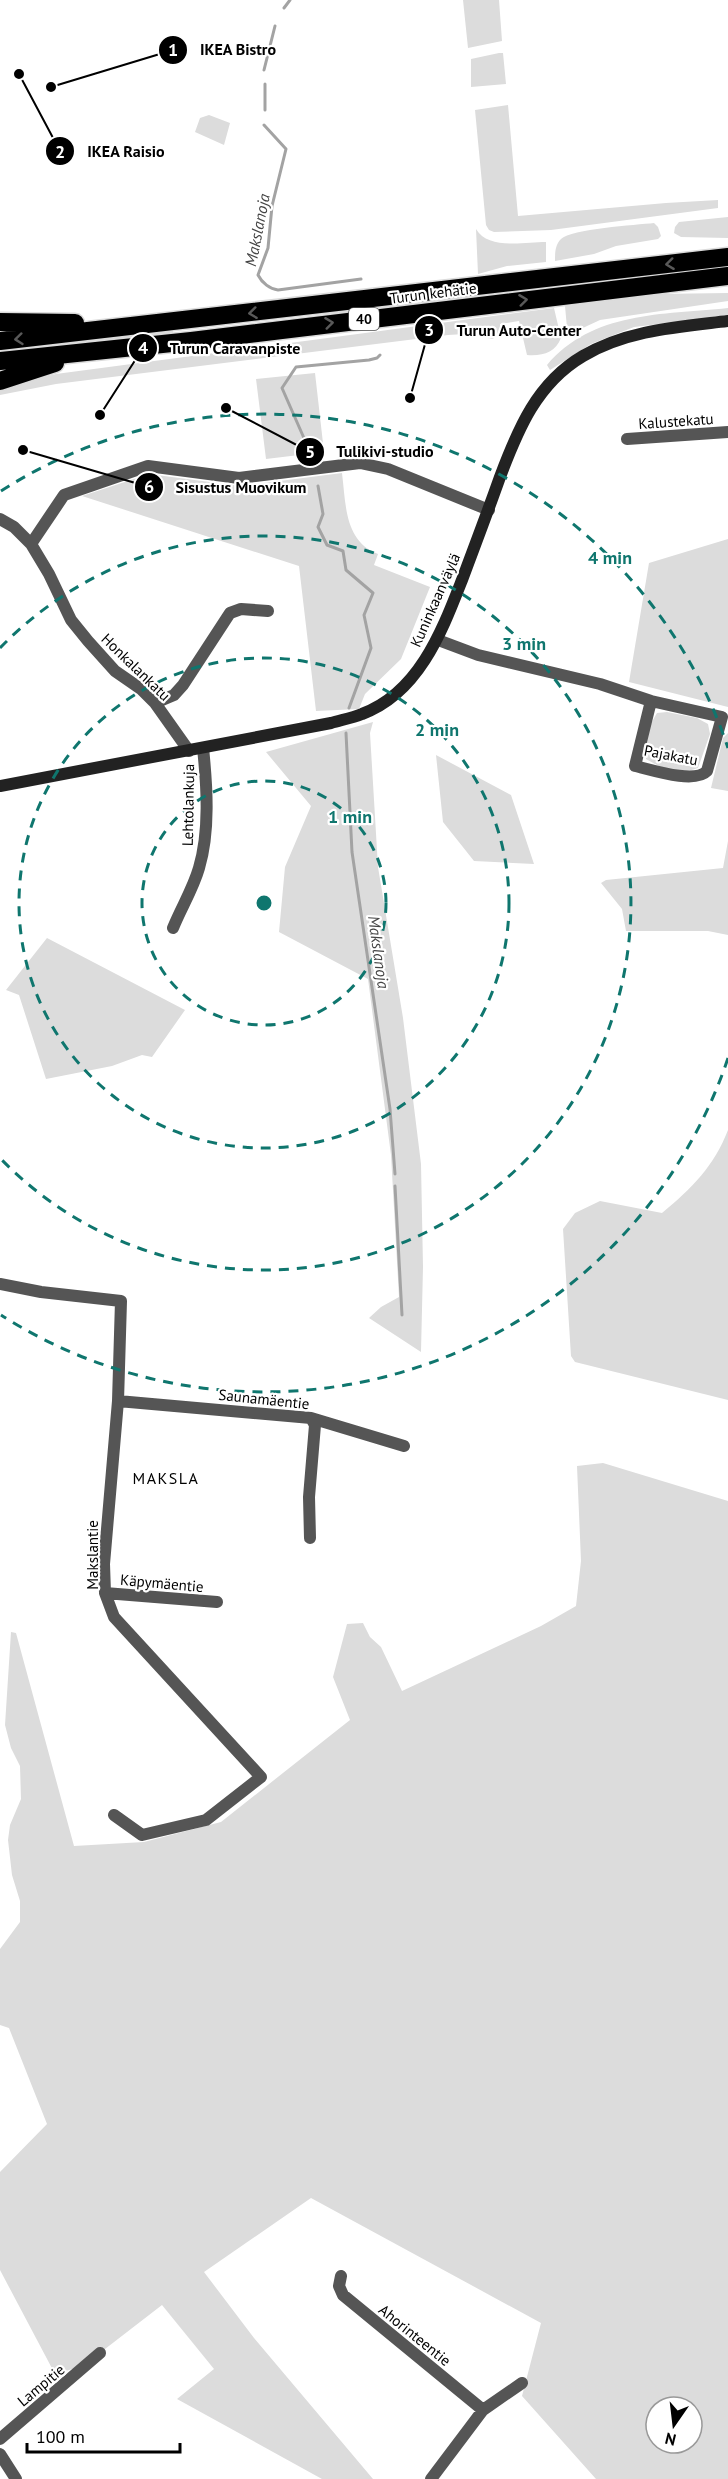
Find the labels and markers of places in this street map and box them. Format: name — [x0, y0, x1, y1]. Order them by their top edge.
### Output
callout: IKEA Bistro — [158, 33, 289, 67]
callout: IKEA Raisio — [45, 134, 178, 168]
callout: Turun Auto-Center — [414, 313, 593, 347]
callout: Turun Caravanpiste — [128, 331, 312, 365]
callout: Tulikivi-studio — [295, 435, 446, 469]
callout: Sisustus Muovikum — [134, 470, 319, 504]
centre of rings — [254, 893, 274, 913]

